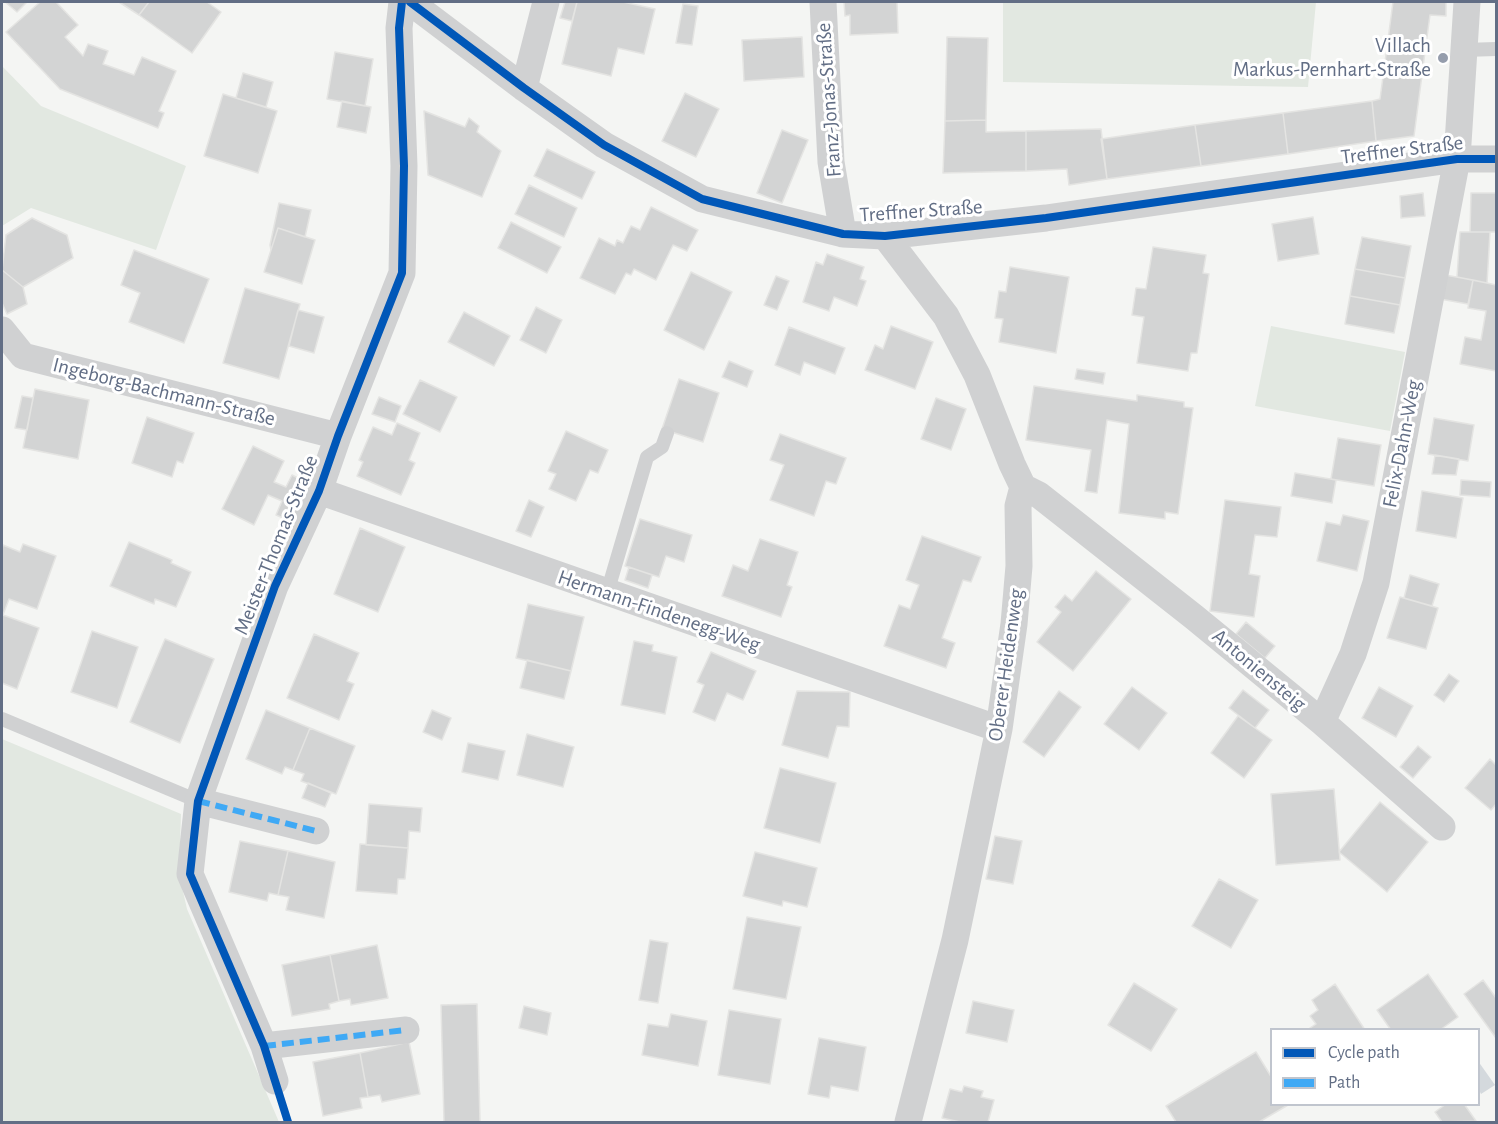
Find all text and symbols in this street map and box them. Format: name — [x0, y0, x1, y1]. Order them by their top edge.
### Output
street label: Franz-Jonas-Straße — [811, 22, 847, 178]
place label: Villach Markus-Pernhart-Straße — [1233, 33, 1431, 83]
marker: Villach Markus-Pernhart-Straße — [1436, 51, 1450, 65]
street label: Treffner Straße — [1339, 130, 1465, 170]
street label: Treffner Straße — [859, 194, 983, 228]
street label: Ingeborg-Bachmann-Straße — [50, 352, 278, 432]
street label: Felix-Dahn-Weg — [1377, 378, 1427, 510]
street label: Meister-Thomas-Straße — [228, 451, 324, 639]
street label: Hermann-Findenegg-Weg — [554, 564, 764, 658]
street label: Oberer Heidenweg — [983, 587, 1029, 743]
street label: Antoniensteig — [1207, 623, 1311, 717]
legend — [1270, 1028, 1480, 1106]
text: Cycle path — [1328, 1044, 1400, 1062]
text: Path — [1328, 1074, 1360, 1092]

